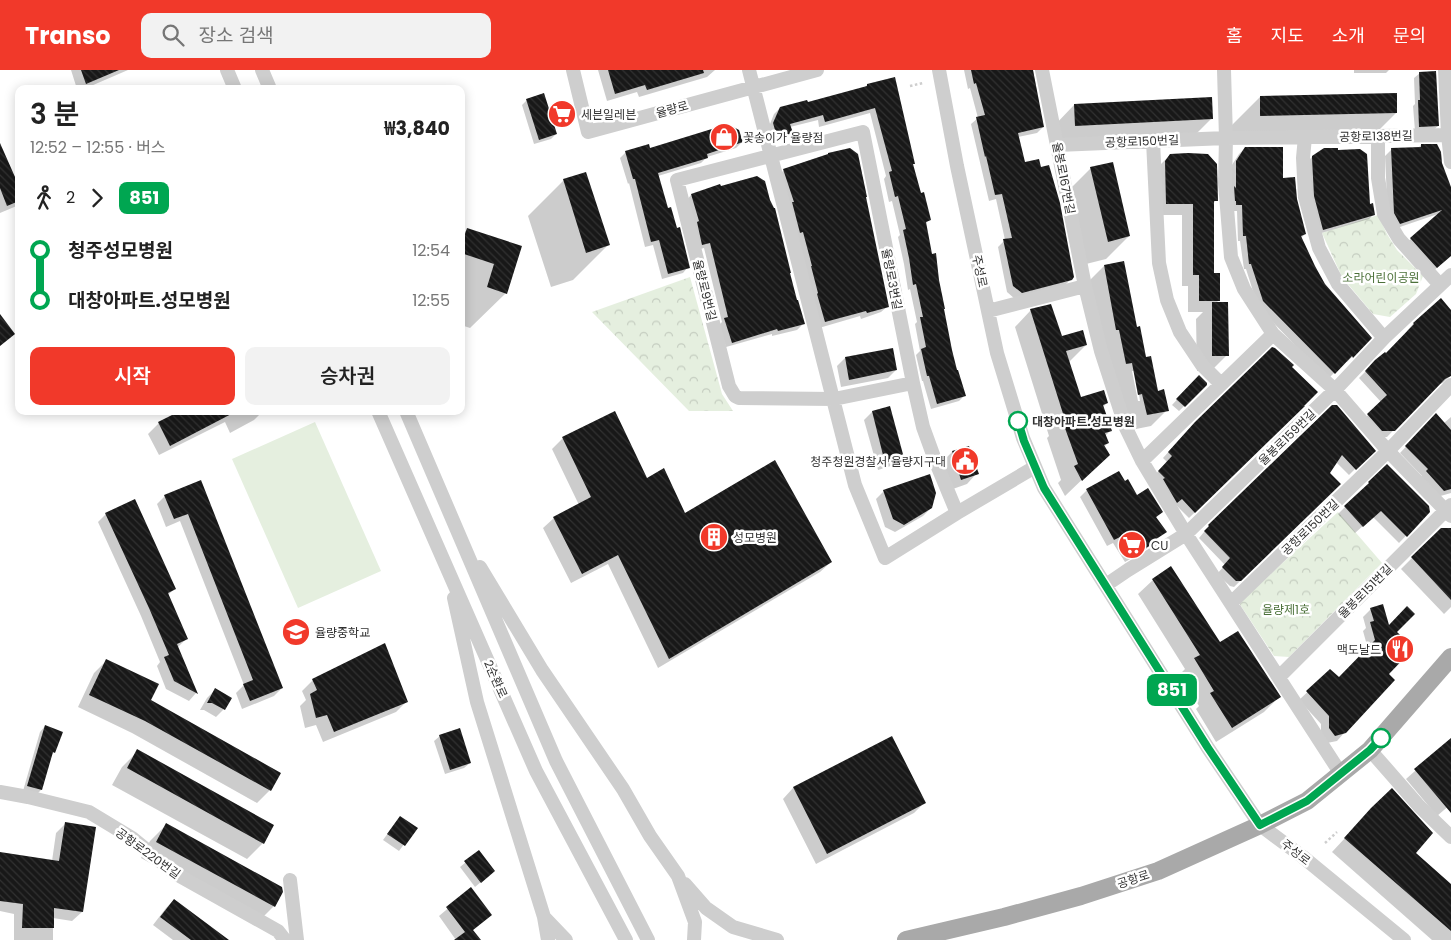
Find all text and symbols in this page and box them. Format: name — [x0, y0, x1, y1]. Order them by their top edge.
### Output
search box — [141, 13, 491, 58]
text: Transo — [25, 19, 111, 52]
icon: search — [159, 21, 187, 49]
text: 장소 검색 — [199, 22, 274, 49]
text: 홈 — [1226, 23, 1243, 48]
text: 지도 — [1271, 23, 1304, 48]
text: 소개 — [1332, 23, 1365, 48]
text: 문의 — [1393, 23, 1426, 48]
text: 3 분 — [30, 95, 79, 134]
street label: 율량로 — [654, 97, 690, 121]
supermarket icon: 세븐일레븐 — [547, 99, 577, 129]
place label: 세븐일레븐 — [581, 106, 636, 123]
text: ₩3,840 — [384, 115, 450, 142]
shop icon: 꽃송이가 율량점 — [709, 122, 739, 152]
street label: 공항로138번길 — [1339, 127, 1413, 145]
place label: 꽃송이가 율량점 — [743, 129, 824, 146]
street label: 공항로150번길 — [1105, 131, 1179, 151]
text: 12:52 – 12:55 · 버스 — [30, 136, 166, 159]
street label: 율봉로167번길 — [1049, 140, 1079, 216]
icon: walk — [30, 184, 58, 212]
icon: forward — [83, 184, 111, 212]
text: 851 — [129, 185, 159, 210]
text: 2 — [66, 186, 75, 209]
text: 청주성모병원 — [68, 237, 173, 264]
text: 12:54 — [412, 239, 450, 262]
street label: 율량로3번길 — [878, 247, 906, 311]
street label: 주성로 — [968, 253, 992, 289]
street label: 율량로9번길 — [689, 257, 721, 323]
park label: 소라어린이공원 — [1342, 269, 1420, 286]
text: 대창아파트.성모병원 — [68, 287, 231, 314]
text: 12:55 — [412, 289, 450, 312]
button: 시작 — [30, 347, 235, 405]
button: 승차권 — [245, 347, 450, 405]
street label: 율봉로159번길 — [1254, 405, 1320, 469]
marker: 대창아파트.성모병원 — [1008, 411, 1028, 431]
place label: 대창아파트.성모병원 — [1032, 413, 1135, 430]
public building icon: 청주청원경찰서 율량지구대 — [950, 446, 980, 476]
place label: 청주청원경찰서 율량지구대 — [810, 453, 946, 470]
street label: 공항로150번길 — [1277, 495, 1343, 559]
building icon: 성모병원 — [699, 522, 729, 552]
place label: 성모병원 — [733, 529, 777, 546]
supermarket icon: CU — [1117, 530, 1147, 560]
place label: CU — [1151, 537, 1168, 554]
street label: 율봉로151번길 — [1334, 560, 1396, 622]
park label: 율량제1호 — [1262, 601, 1310, 618]
school or university icon: 율량중학교 — [281, 617, 311, 647]
place label: 율량중학교 — [315, 624, 370, 641]
restaurant icon: 맥도날드 — [1385, 634, 1415, 664]
place label: 맥도날드 — [1337, 641, 1381, 658]
street label: 2순환로 — [480, 657, 512, 701]
line badge: 851 — [1143, 674, 1201, 706]
text: 851 — [1157, 677, 1187, 702]
unlabelled marker — [1371, 728, 1391, 748]
street label: 공항로220번길 — [112, 824, 184, 882]
street label: 주성로 — [1278, 835, 1314, 869]
street label: 공항로 — [1115, 866, 1151, 892]

